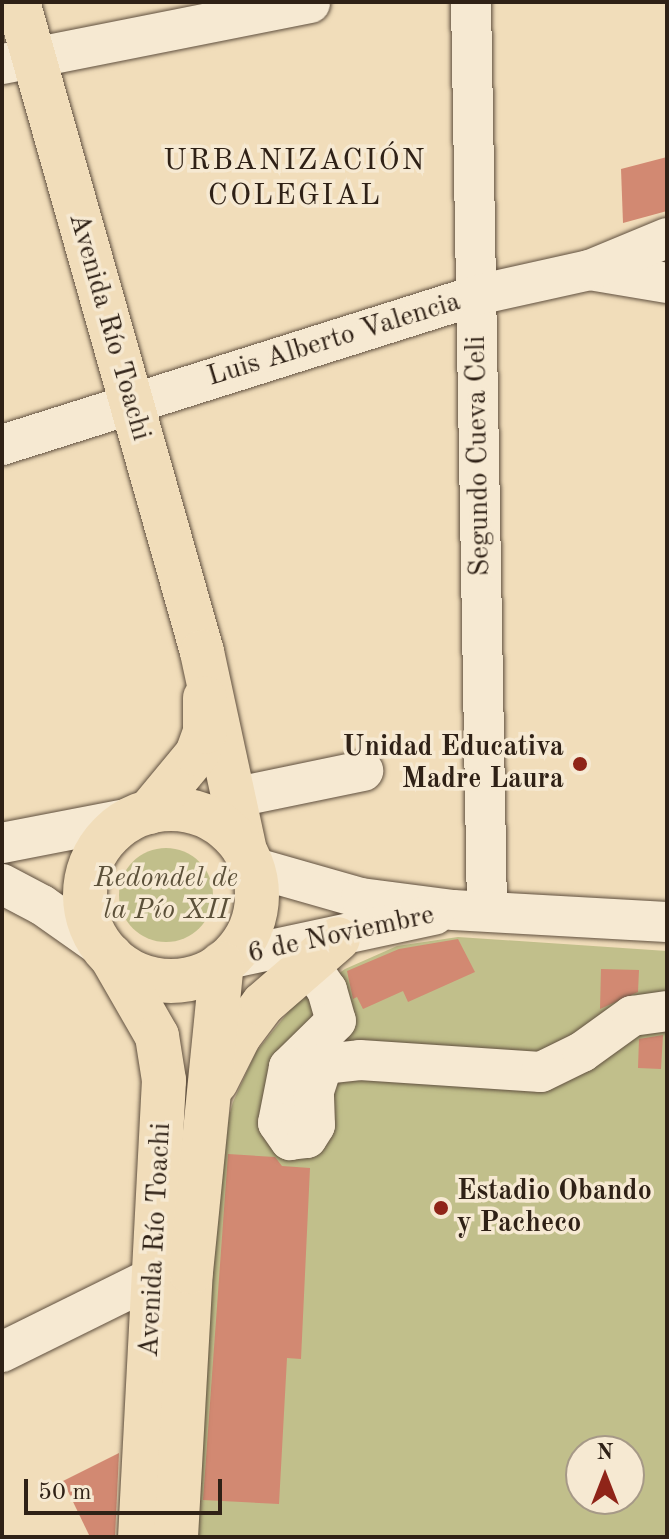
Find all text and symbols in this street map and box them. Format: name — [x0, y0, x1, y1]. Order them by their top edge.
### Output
district label: URBANIZACIÓN COLEGIAL — [163, 143, 427, 214]
street label: Avenida Río Toachi — [60, 209, 158, 445]
street label: Luis Alberto Valencia — [203, 286, 465, 394]
street label: Segundo Cueva Celi — [460, 335, 498, 577]
place label: Unidad Educativa Madre Laura — [342, 731, 564, 797]
marker: Unidad Educativa Madre Laura — [571, 755, 589, 773]
park label: Redondel de la Pío XII — [94, 862, 238, 928]
street label: 6 de Noviembre — [245, 899, 437, 971]
street label: Avenida Río Toachi — [133, 1122, 179, 1358]
place label: Estadio Obando y Pacheco — [457, 1175, 652, 1241]
marker: Estadio Obando y Pacheco — [432, 1199, 450, 1217]
north arrow — [565, 1435, 645, 1515]
text: N — [597, 1442, 613, 1464]
scale bar — [28, 1463, 226, 1513]
text: 50 m — [38, 1481, 92, 1505]

